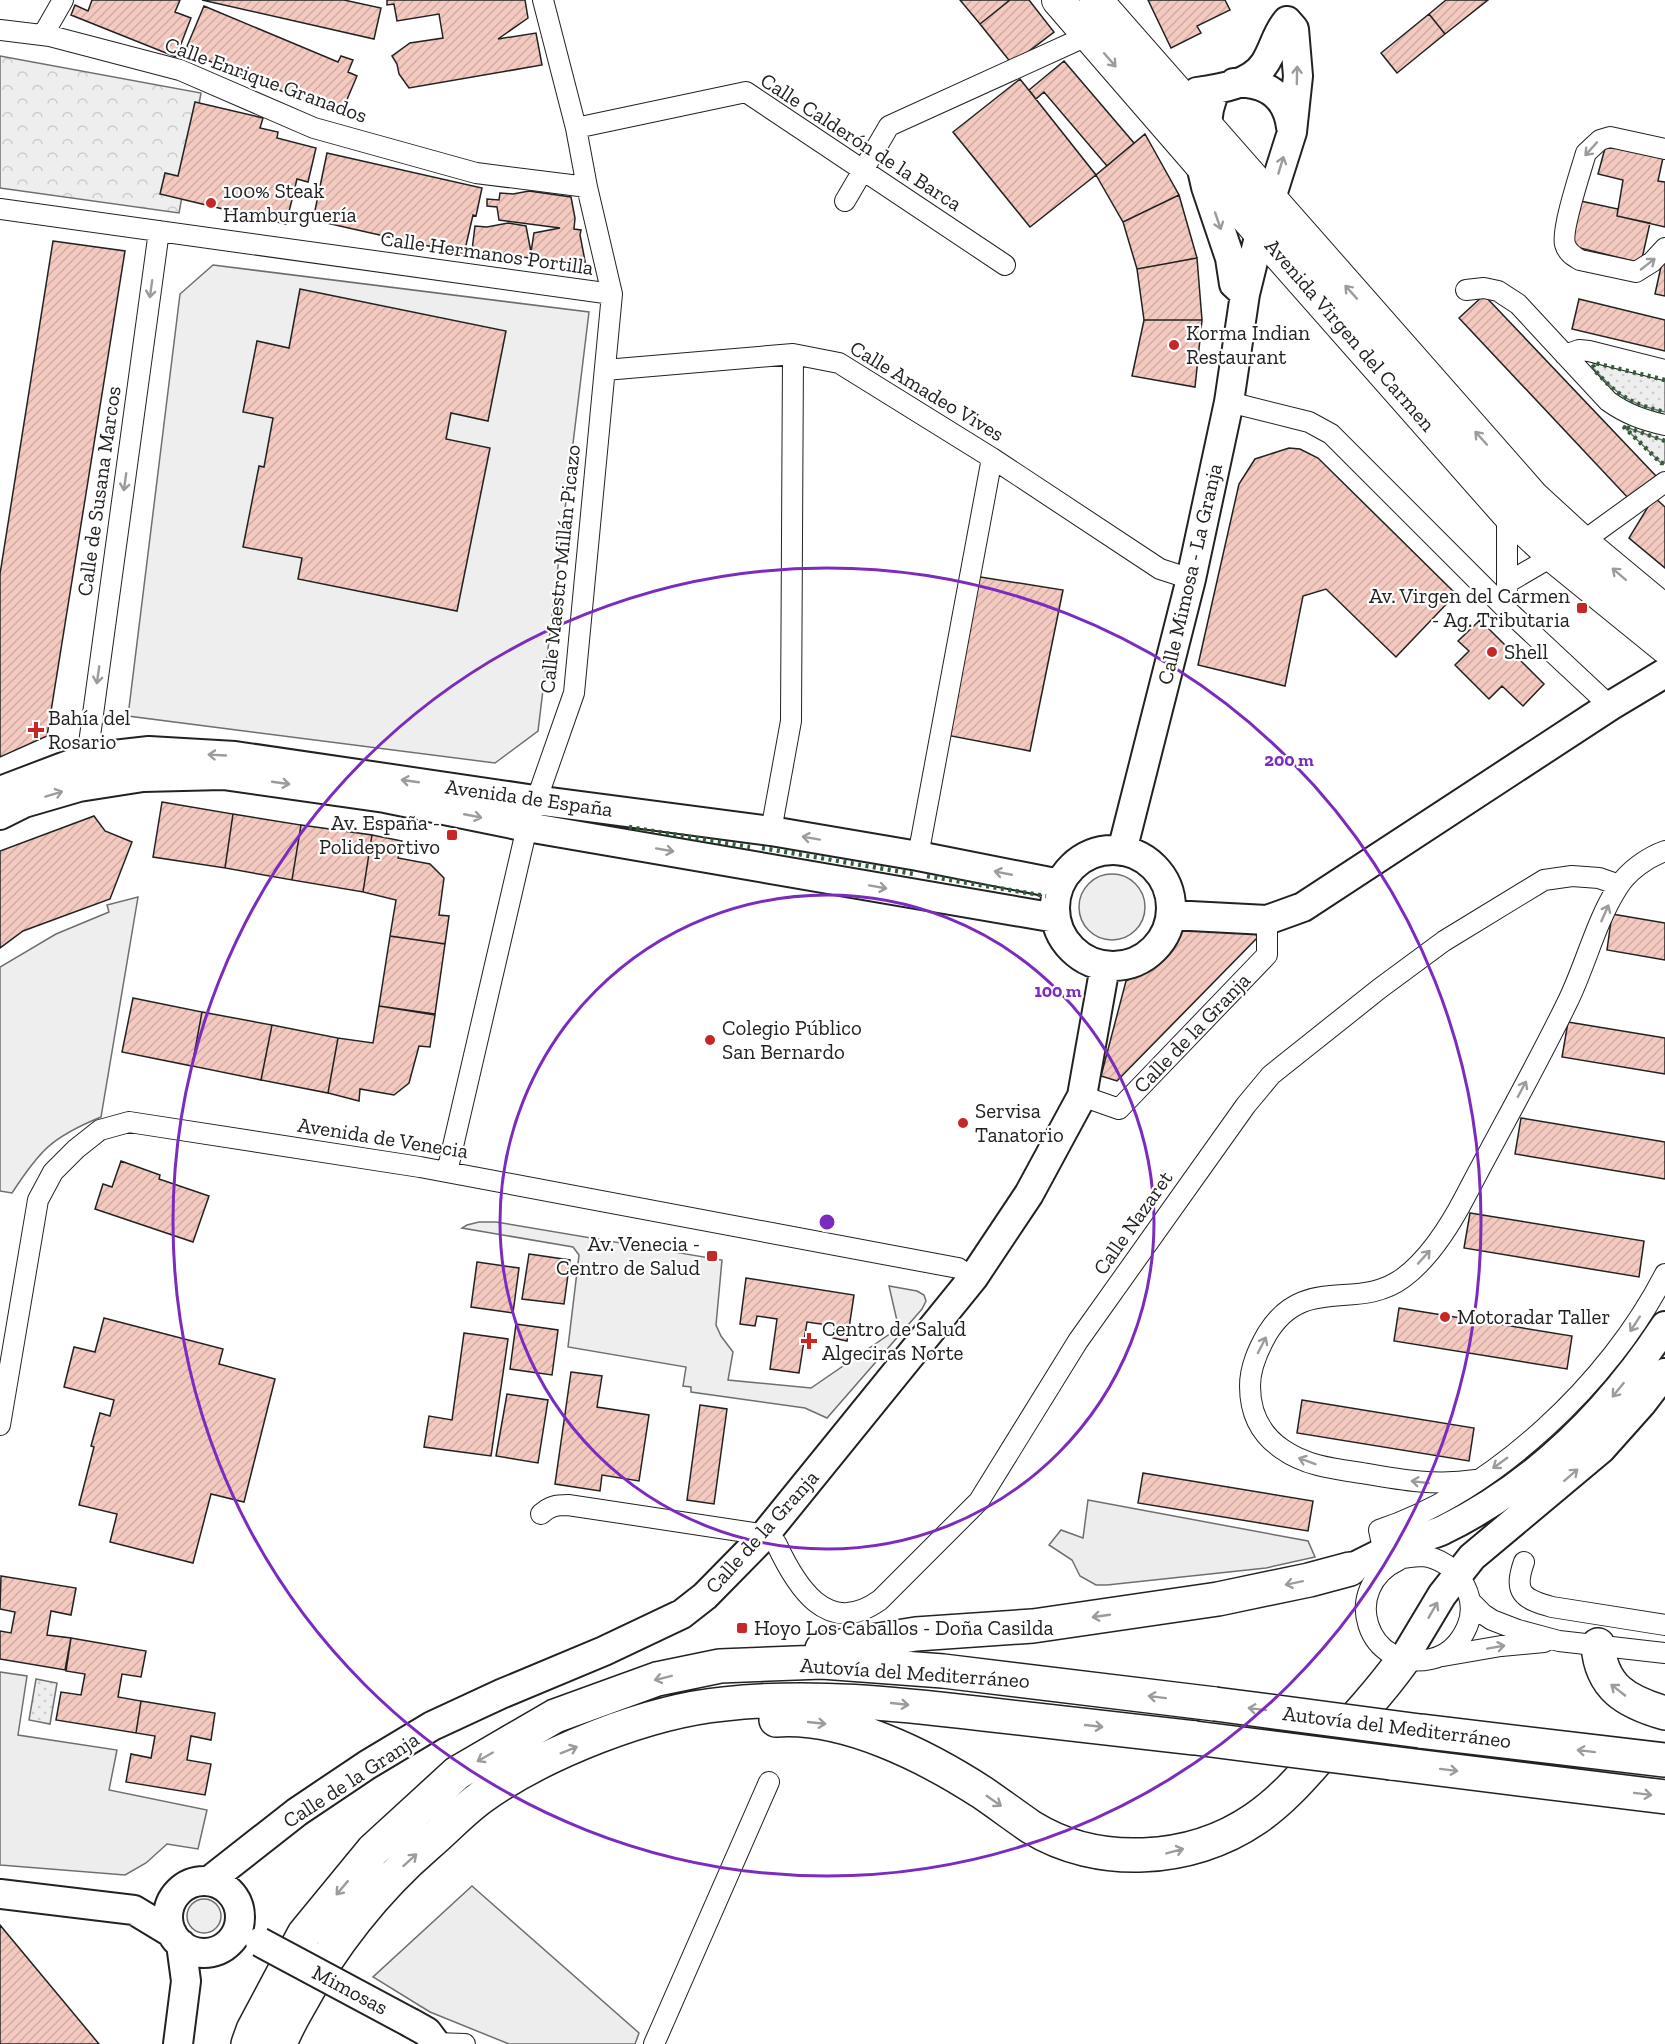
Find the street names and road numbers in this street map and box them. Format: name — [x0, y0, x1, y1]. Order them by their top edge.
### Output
street label: Calle Enrique Granados — [162, 31, 371, 128]
street label: Calle Calderón de la Barca — [756, 67, 967, 216]
street label: Calle Hermanos Portilla — [379, 225, 595, 280]
street label: Avenida Virgen del Carmen — [1260, 233, 1441, 436]
street label: Calle Amadeo Vives — [846, 335, 1009, 446]
street label: Calle de Susana Marcos — [71, 384, 126, 598]
street label: Calle Maestro Millán Picazo — [534, 443, 585, 695]
street label: Calle Mimosa - La Granja — [1152, 461, 1228, 687]
street label: Avenida de España — [444, 773, 614, 822]
street label: Calle de la Granja — [1128, 967, 1256, 1099]
street label: Avenida de Venecia — [296, 1112, 470, 1163]
street label: Calle Nazaret — [1088, 1166, 1178, 1279]
street label: Calle de la Granja — [700, 1465, 824, 1599]
street label: Autovía del Mediterráneo — [799, 1652, 1031, 1693]
street label: Autovía del Mediterráneo — [1281, 1700, 1513, 1753]
street label: Calle de la Granja — [278, 1726, 424, 1834]
street label: Mimosas — [308, 1959, 392, 2020]

